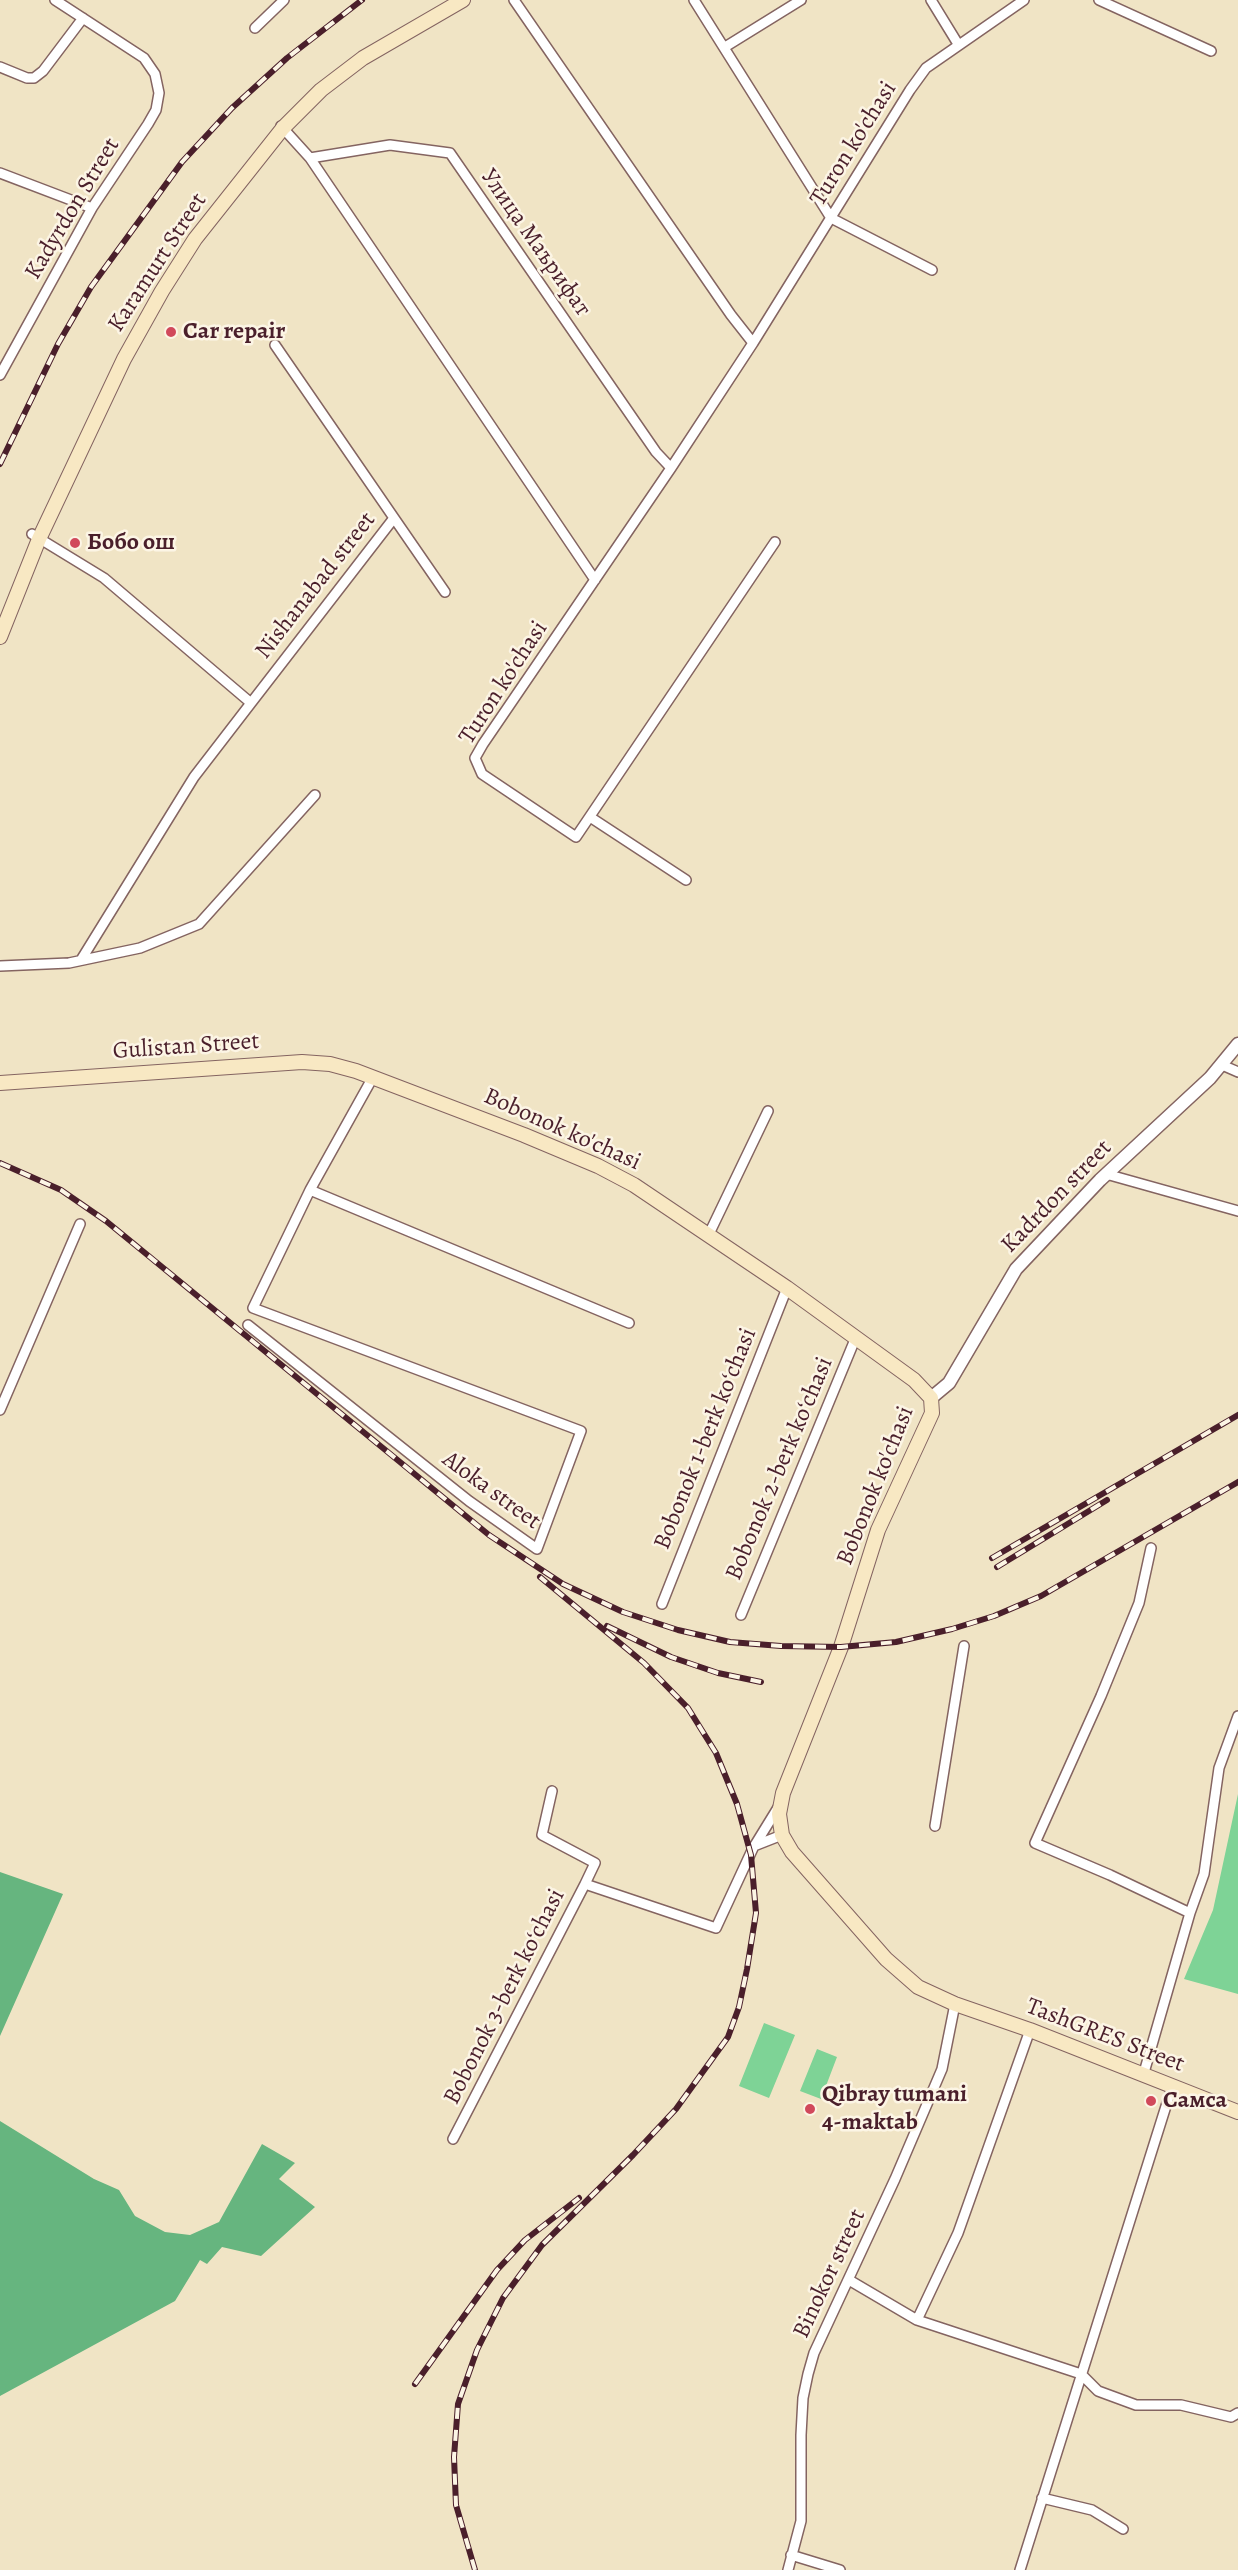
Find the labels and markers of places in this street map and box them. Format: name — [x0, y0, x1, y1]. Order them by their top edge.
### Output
place label: Car repair — [183, 318, 285, 346]
marker: Car repair — [164, 325, 178, 339]
place label: Бобо ош — [87, 529, 175, 557]
marker: Бобо ош — [68, 536, 82, 550]
place label: Qibray tumani 4-maktab — [822, 2081, 967, 2137]
place label: Самса — [1163, 2087, 1227, 2115]
marker: Самса — [1144, 2094, 1158, 2108]
marker: Qibray tumani 4-maktab — [803, 2102, 817, 2116]

